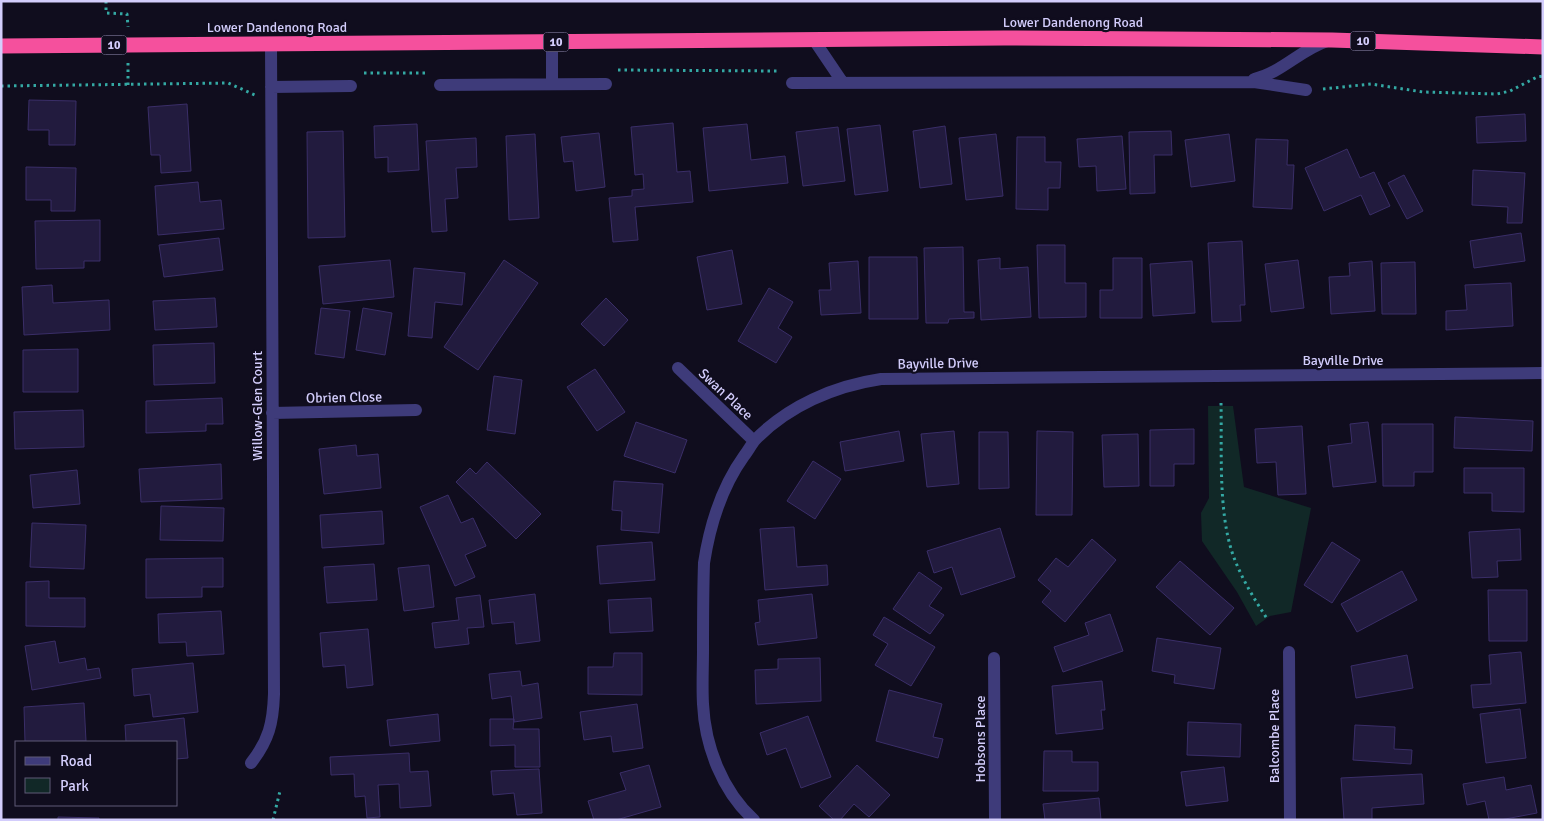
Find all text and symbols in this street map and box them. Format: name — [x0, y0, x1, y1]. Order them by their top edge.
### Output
street label: Lower Dandenong Road — [1003, 14, 1143, 31]
street label: Lower Dandenong Road — [207, 19, 347, 36]
road number: 10 — [1350, 31, 1376, 50]
road number: 10 — [544, 32, 568, 52]
road number: 10 — [102, 36, 126, 54]
street label: Willow-Glen Court — [249, 351, 266, 461]
street label: Bayville Drive — [1302, 352, 1384, 369]
street label: Bayville Drive — [897, 354, 979, 373]
street label: Swan Place — [695, 365, 756, 424]
street label: Obrien Close — [306, 388, 382, 407]
street label: Balcombe Place — [1266, 689, 1283, 783]
street label: Hobsons Place — [972, 696, 989, 783]
legend — [15, 741, 178, 806]
text: Road — [60, 752, 92, 770]
text: Park — [60, 777, 89, 795]

